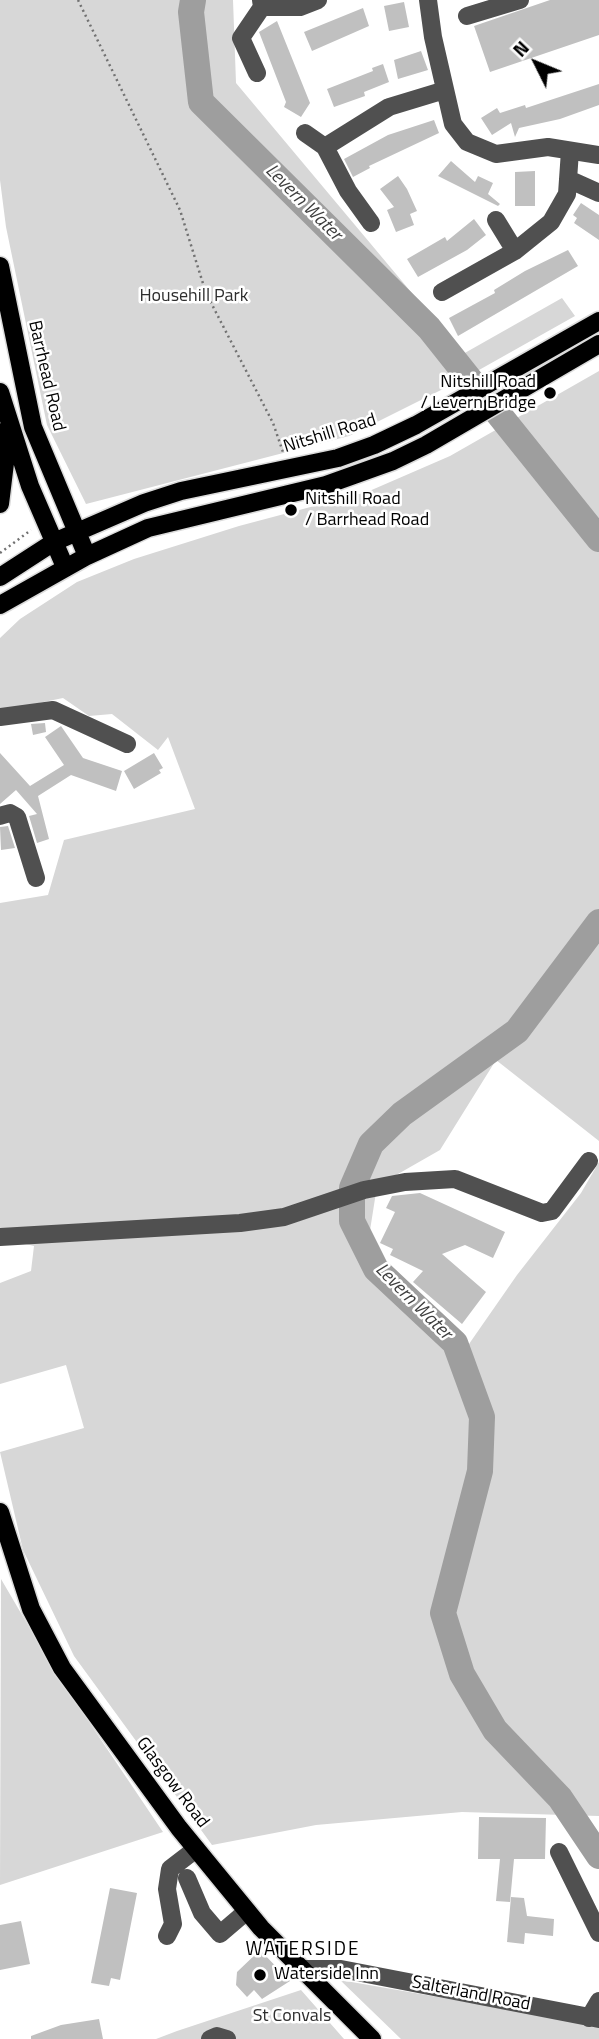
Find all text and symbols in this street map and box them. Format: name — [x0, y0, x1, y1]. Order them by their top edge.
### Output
north arrow — [501, 28, 571, 98]
text: N — [505, 34, 535, 63]
water label: Levern Water — [260, 160, 346, 246]
park label: Househill Park — [140, 286, 248, 308]
street label: Barrhead Road — [23, 319, 69, 433]
place label: Nitshill Road / Levern Bridge — [421, 372, 536, 414]
marker: Nitshill Road / Levern Bridge — [542, 385, 558, 401]
street label: Nitshill Road — [281, 410, 379, 458]
place label: Nitshill Road / Barrhead Road — [305, 489, 429, 532]
marker: Nitshill Road / Barrhead Road — [283, 502, 299, 518]
water label: Levern Water — [370, 1259, 456, 1345]
street label: Glasgow Road — [131, 1733, 213, 1833]
district label: WATERSIDE — [247, 1939, 359, 1961]
place label: Waterside Inn — [274, 1964, 379, 1986]
marker: Waterside Inn — [252, 1967, 268, 1983]
street label: Salterland Road — [410, 1972, 532, 2016]
park label: St Convals — [253, 2006, 331, 2028]

